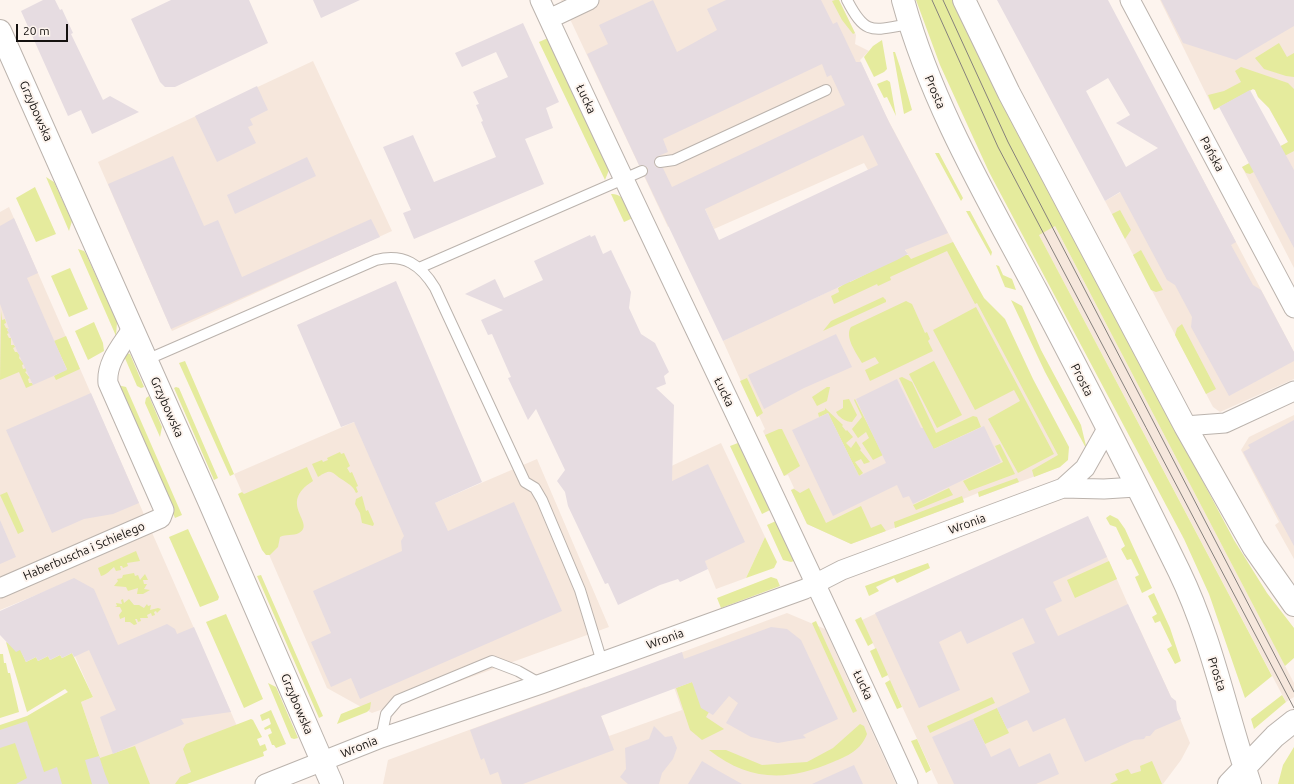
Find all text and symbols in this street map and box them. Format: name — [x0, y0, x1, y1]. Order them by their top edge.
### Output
scale bar — [18, 16, 70, 42]
text: 20 m — [23, 24, 50, 37]
street label: Prosta — [922, 73, 948, 111]
street label: Grzybowska — [16, 79, 56, 143]
street label: Łucka — [573, 82, 599, 116]
street label: Pańska — [1197, 134, 1227, 174]
street label: Prosta — [1068, 361, 1096, 399]
street label: Grzybowska — [147, 375, 187, 439]
street label: Łucka — [711, 375, 737, 409]
street label: Wronia — [946, 511, 988, 537]
street label: Haberbuscha i Schielego — [21, 519, 147, 583]
street label: Wronia — [644, 626, 686, 652]
street label: Prosta — [1205, 655, 1229, 693]
street label: Łucka — [850, 668, 876, 702]
street label: Grzybowska — [278, 671, 316, 737]
street label: Wronia — [338, 733, 380, 761]

